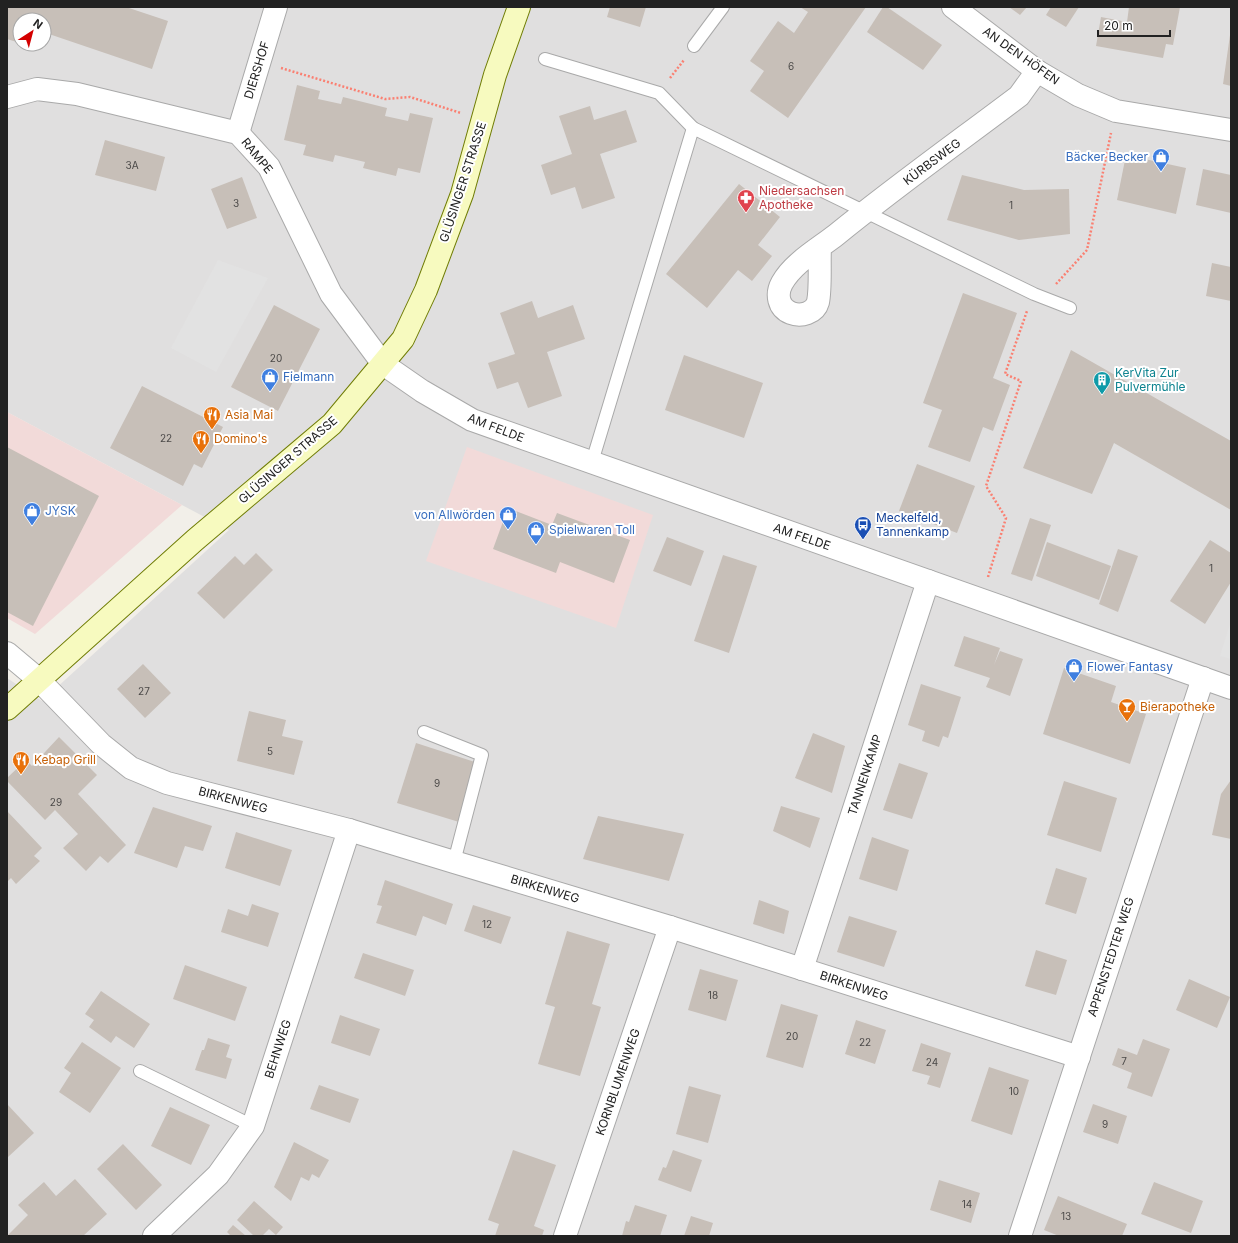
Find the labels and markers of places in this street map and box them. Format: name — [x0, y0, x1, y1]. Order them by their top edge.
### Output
shop icon: Bäcker Becker — [1151, 147, 1171, 172]
place label: Bäcker Becker — [1066, 149, 1148, 164]
place label: Niedersachsen Apotheke — [759, 183, 844, 212]
pharmacy icon: Niedersachsen Apotheke — [736, 188, 756, 213]
place label: KerVita Zur Pulvermühle — [1115, 365, 1186, 394]
shop icon: Fielmann — [260, 367, 280, 392]
place label: Fielmann — [283, 369, 334, 384]
building icon: KerVita Zur Pulvermühle — [1092, 370, 1112, 395]
restaurant icon: Asia Mai — [202, 405, 222, 430]
place label: Asia Mai — [225, 407, 273, 422]
restaurant icon: Domino's — [191, 429, 211, 454]
place label: Domino's — [214, 431, 267, 446]
shop icon: JYSK — [22, 501, 42, 526]
place label: JYSK — [45, 503, 76, 518]
shop icon: von Allwörden — [498, 505, 518, 530]
place label: von Allwörden — [414, 507, 495, 522]
place label: Meckelfeld, Tannenkamp — [876, 510, 949, 539]
bus stop icon: Meckelfeld, Tannenkamp — [853, 515, 873, 540]
shop icon: Spielwaren Toll — [526, 520, 546, 545]
place label: Spielwaren Toll — [549, 522, 635, 537]
shop icon: Flower Fantasy — [1064, 657, 1084, 682]
place label: Flower Fantasy — [1087, 659, 1173, 674]
bar icon: Bierapotheke — [1117, 697, 1137, 722]
place label: Bierapotheke — [1140, 699, 1215, 714]
restaurant icon: Kebap Grill — [11, 750, 31, 775]
place label: Kebap Grill — [34, 752, 96, 767]

